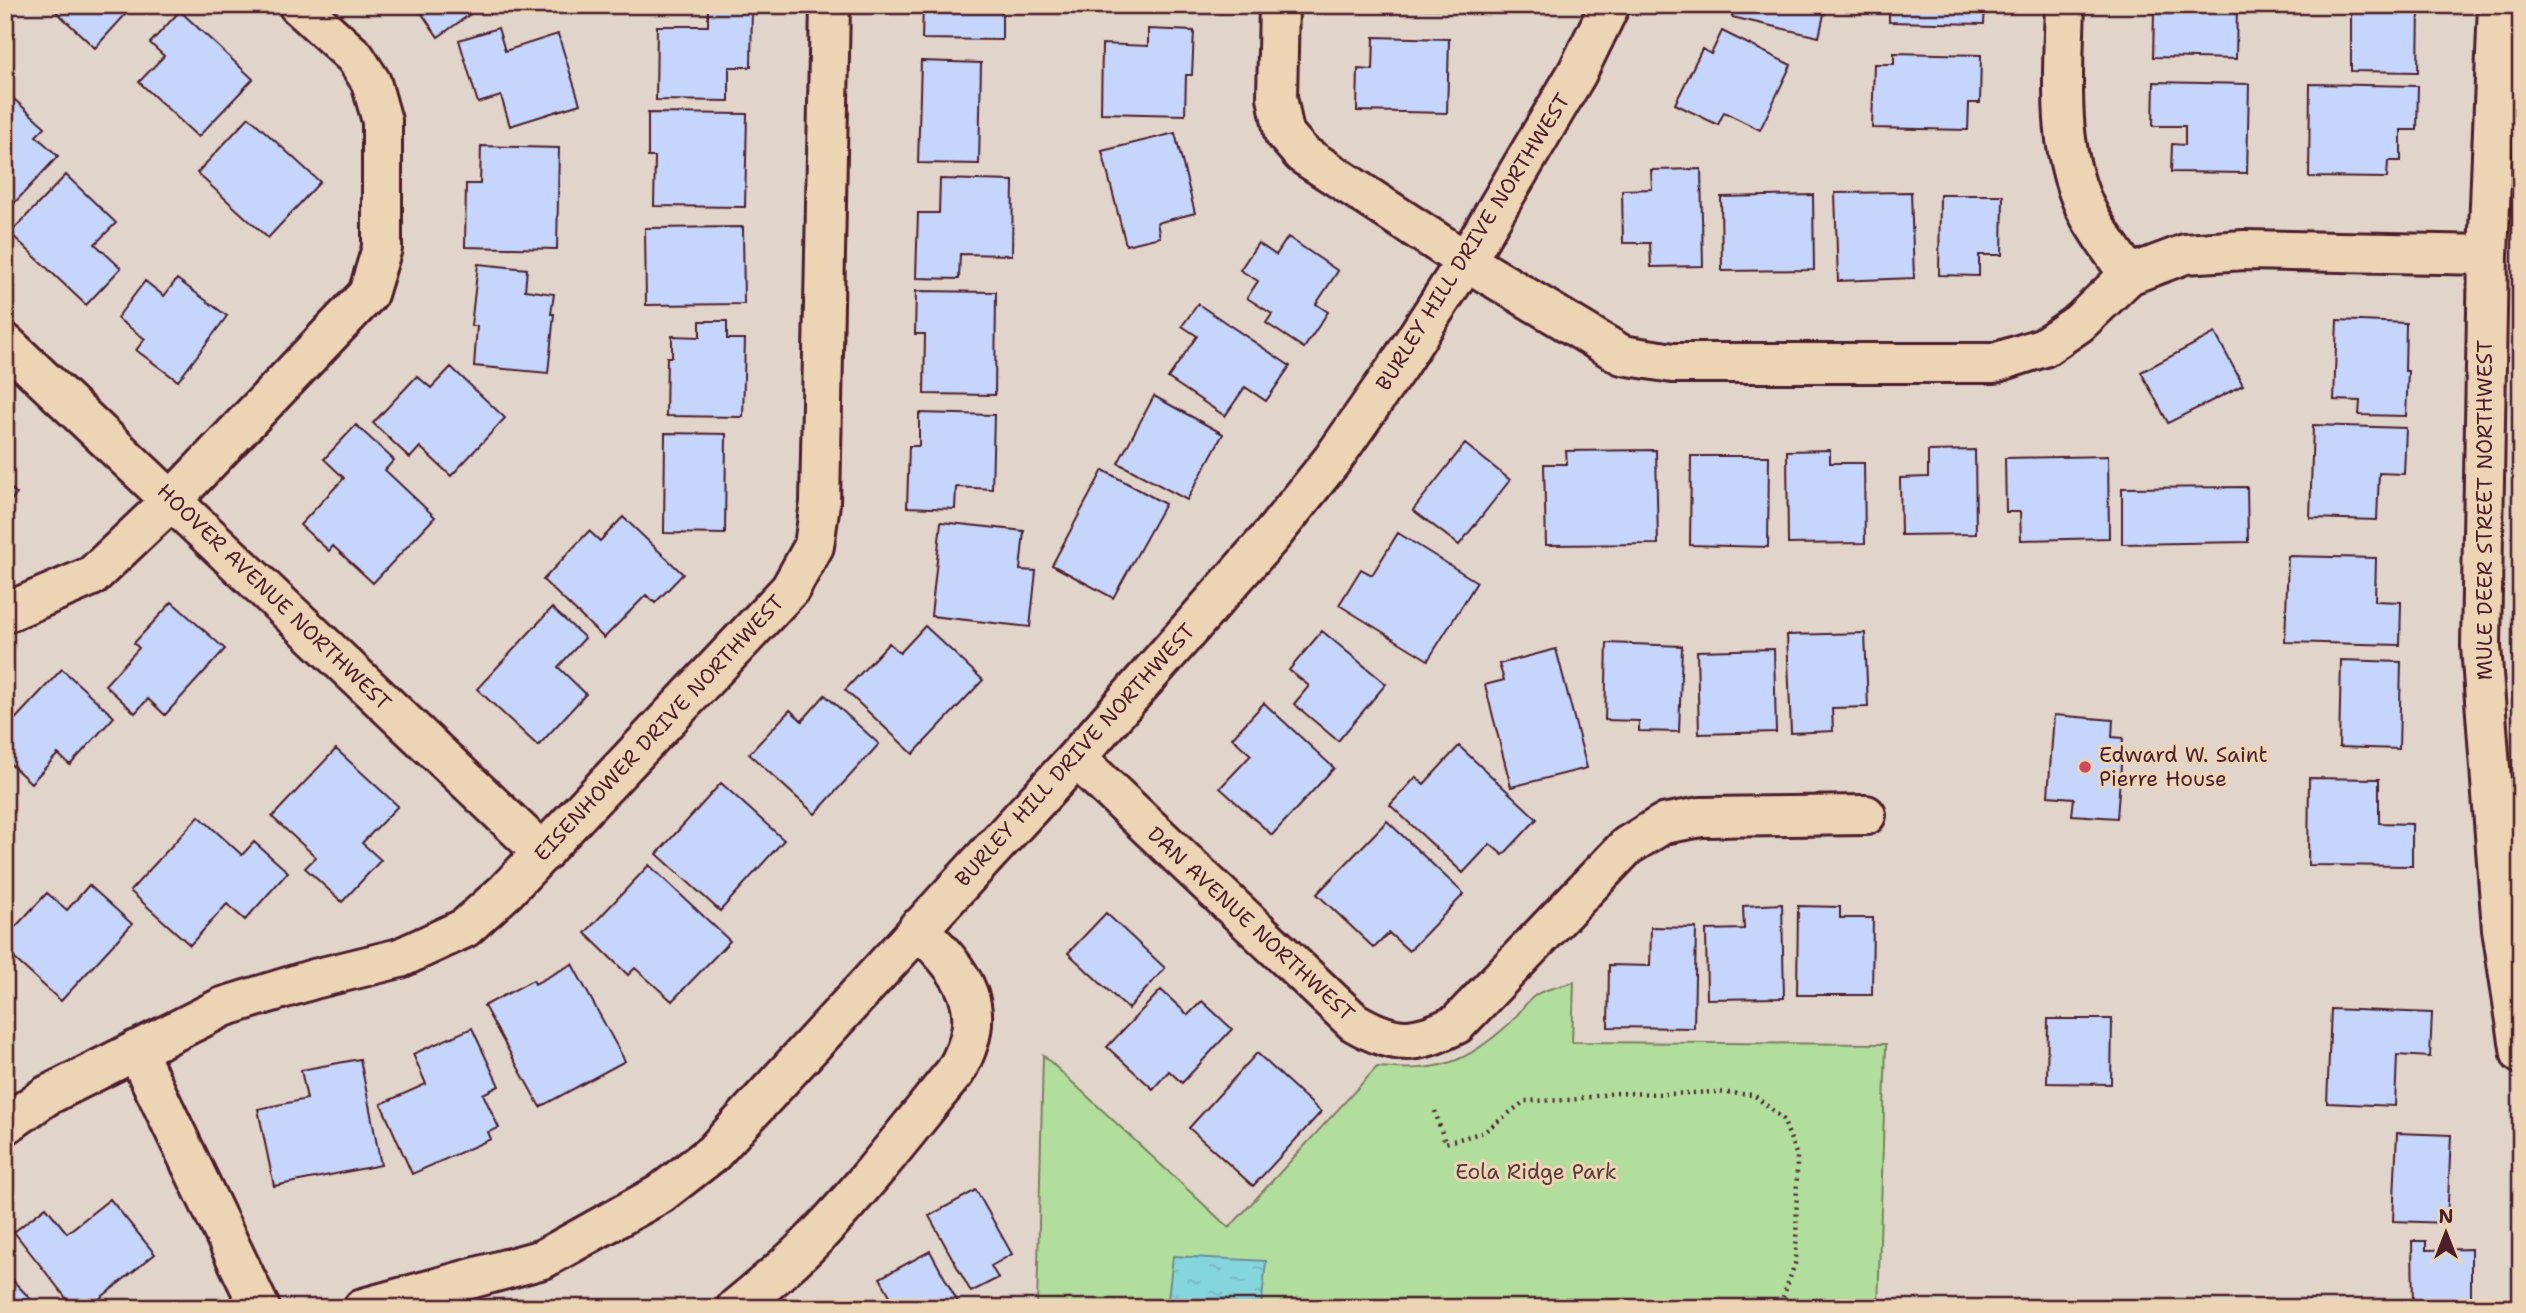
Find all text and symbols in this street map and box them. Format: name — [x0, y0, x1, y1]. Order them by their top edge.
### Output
street label: BURLEY HILL DRIVE NORTHWEST — [1370, 88, 1576, 396]
street label: MULE DEER STREET NORTHWEST — [2471, 340, 2499, 680]
street label: HOOVER AVENUE NORTHWEST — [151, 477, 397, 717]
street label: EISENHOWER DRIVE NORTHWEST — [528, 589, 790, 867]
street label: BURLEY HILL DRIVE NORTHWEST — [949, 617, 1201, 893]
place label: Edward W. Saint Pierre House — [2099, 741, 2268, 793]
marker: Edward W. Saint Pierre House — [2077, 759, 2093, 775]
street label: DAN AVENUE NORTHWEST — [1141, 820, 1361, 1028]
park label: Eola Ridge Park — [1455, 1158, 1617, 1186]
north arrow — [2410, 1198, 2480, 1268]
text: N — [2438, 1204, 2454, 1229]

